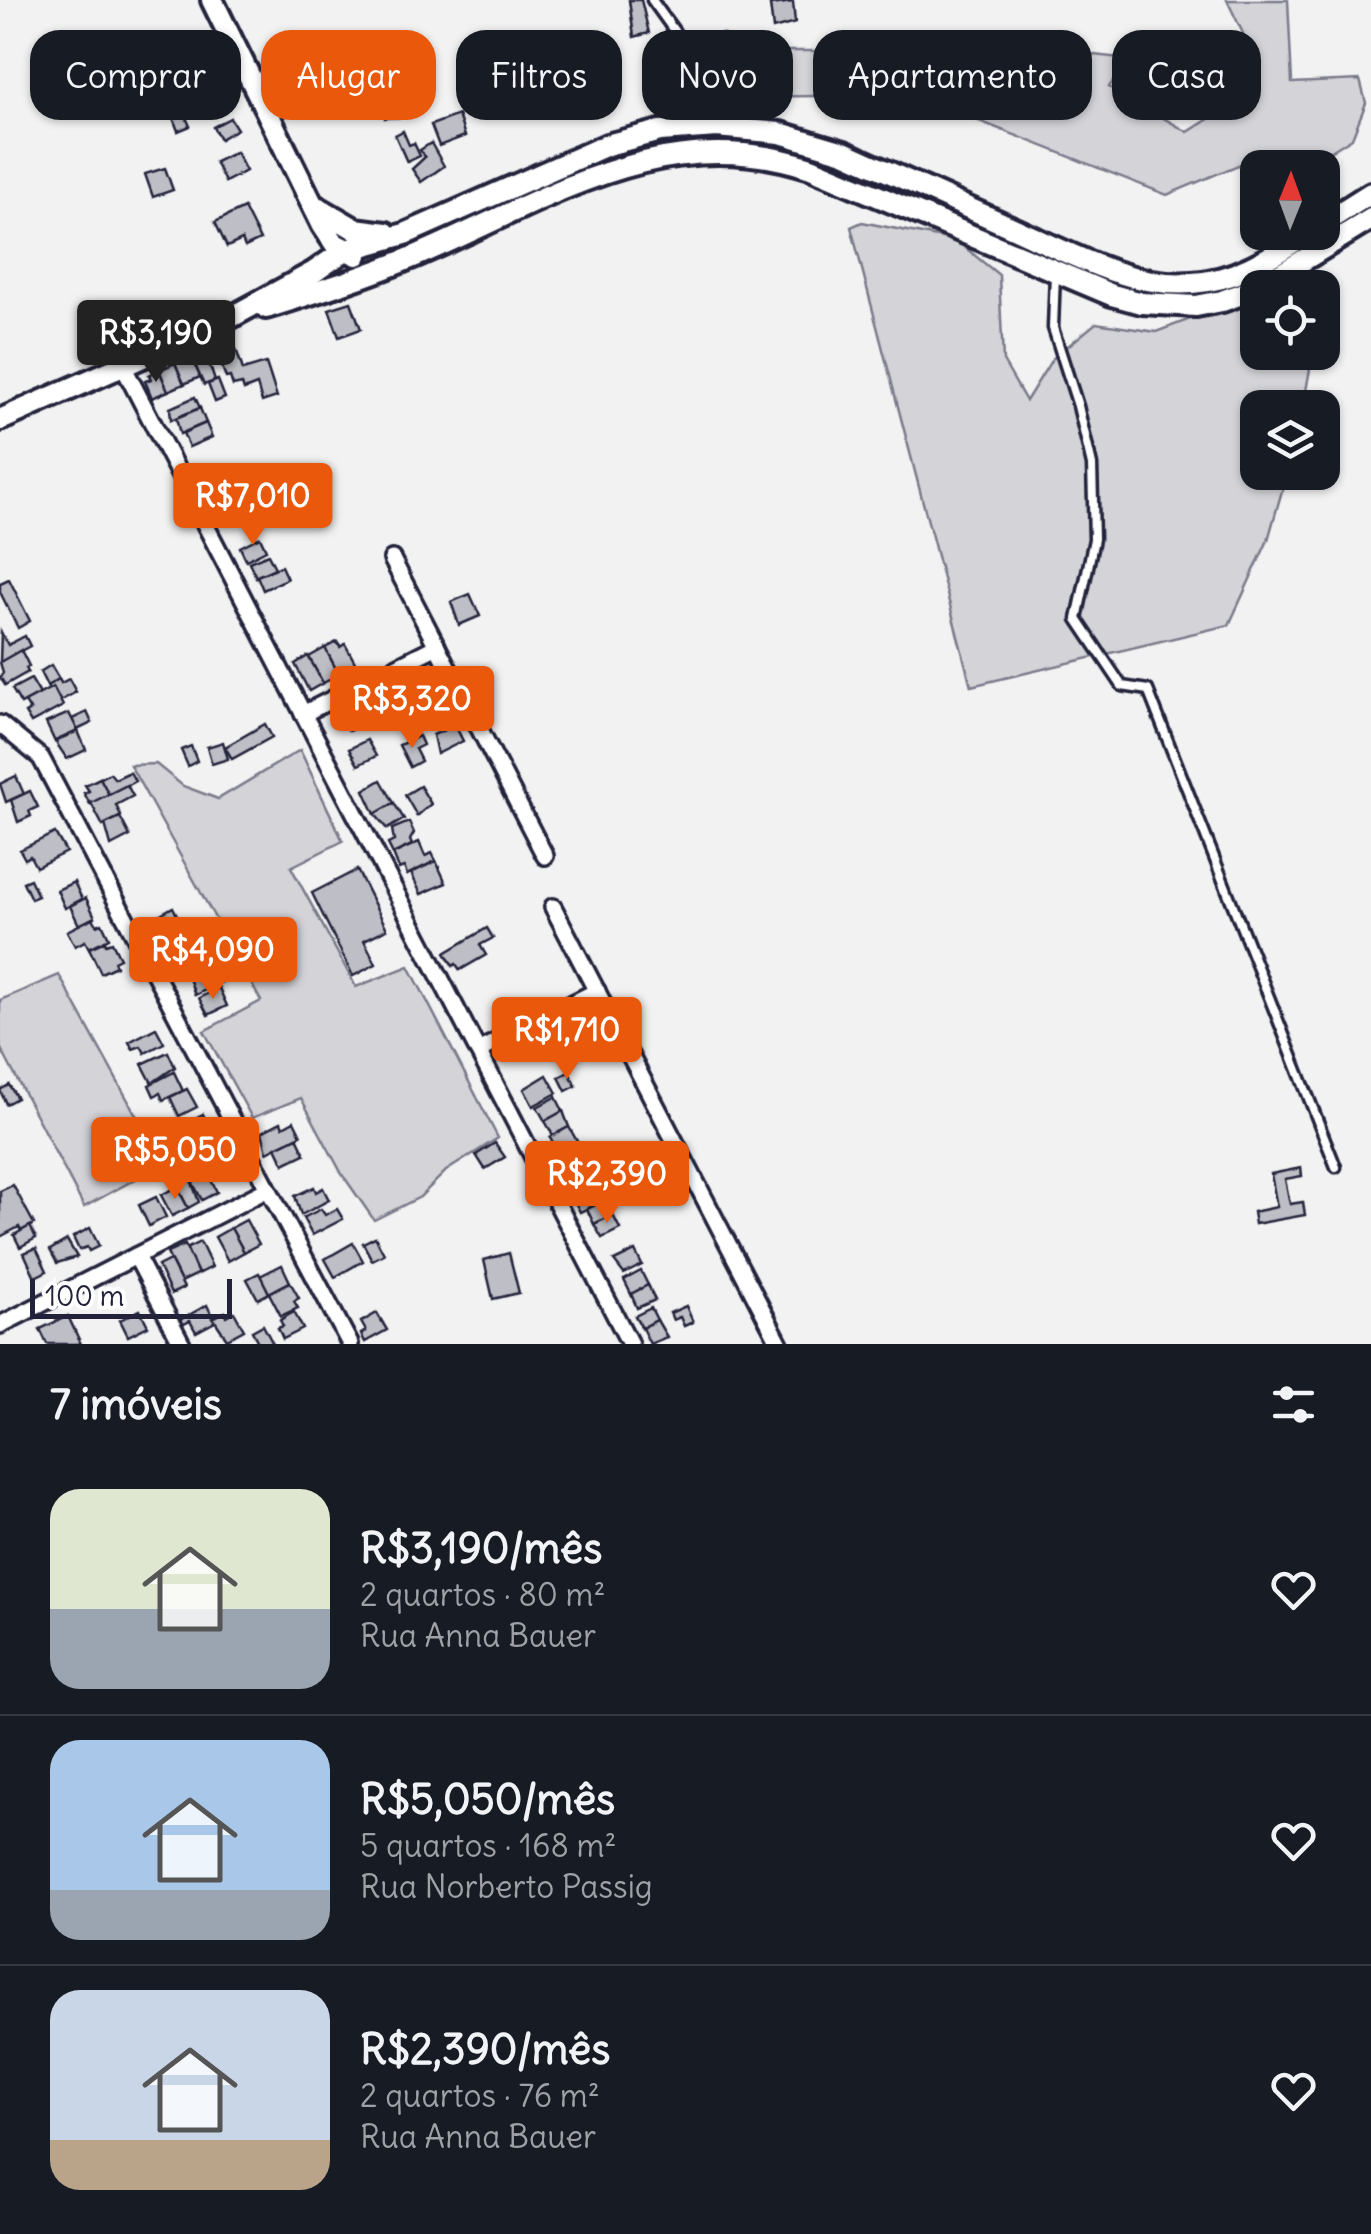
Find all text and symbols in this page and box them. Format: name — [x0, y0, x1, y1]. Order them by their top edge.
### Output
chip: Comprar — [30, 30, 241, 120]
chip: Alugar — [261, 30, 436, 120]
chip: Filtros — [456, 30, 622, 120]
chip: Novo — [642, 30, 793, 120]
chip: Apartamento — [813, 30, 1092, 120]
chip: Casa — [1112, 30, 1261, 120]
north arrow — [1240, 150, 1340, 250]
map controls — [1240, 150, 1340, 490]
button: locate — [1240, 270, 1340, 370]
pin: R$3,190 — [64, 300, 248, 385]
text: R$3,190 — [99, 312, 213, 353]
button: layers — [1240, 390, 1340, 490]
pin: R$7,010 — [161, 463, 345, 548]
text: R$7,010 — [195, 475, 311, 516]
pin: R$3,320 — [320, 666, 504, 751]
text: R$3,320 — [352, 678, 472, 719]
pin: R$4,090 — [121, 917, 305, 1002]
text: R$4,090 — [151, 929, 275, 970]
pin: R$1,710 — [475, 997, 659, 1082]
text: R$1,710 — [514, 1009, 620, 1050]
pin: R$5,050 — [83, 1117, 267, 1202]
text: R$5,050 — [113, 1129, 237, 1170]
pin: R$2,390 — [515, 1141, 699, 1226]
text: R$2,390 — [547, 1153, 667, 1194]
scale bar — [30, 1274, 232, 1318]
text: 100 m — [45, 1278, 124, 1314]
icon: filters — [1266, 1377, 1321, 1432]
text: 7 imóveis — [50, 1378, 222, 1430]
text: R$3,190/mês — [360, 1522, 602, 1574]
icon: home — [130, 1529, 250, 1649]
icon: heart — [1266, 1562, 1321, 1617]
text: 2 quartos · 80 m² — [360, 1574, 606, 1615]
text: Rua Anna Bauer — [360, 1615, 596, 1656]
text: R$5,050/mês — [360, 1773, 615, 1825]
icon: home — [130, 1780, 250, 1900]
icon: heart — [1266, 1813, 1321, 1868]
text: 5 quartos · 168 m² — [360, 1825, 617, 1866]
text: Rua Norberto Passig — [360, 1866, 653, 1907]
text: R$2,390/mês — [360, 2023, 610, 2075]
icon: home — [130, 2030, 250, 2150]
icon: heart — [1266, 2063, 1321, 2118]
text: 2 quartos · 76 m² — [360, 2075, 600, 2116]
text: Rua Anna Bauer — [360, 2116, 596, 2157]

